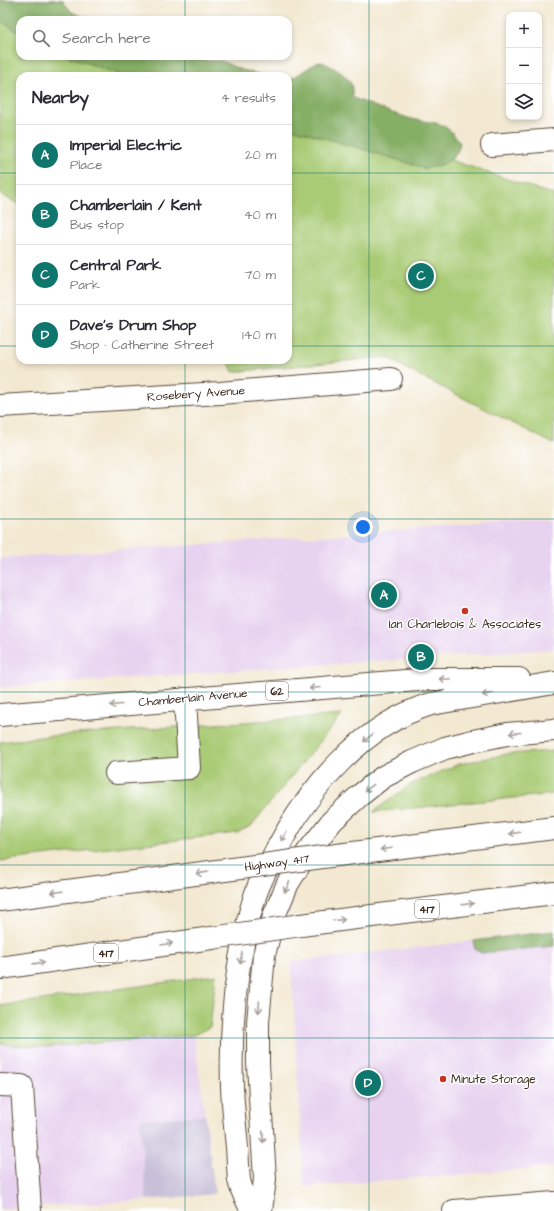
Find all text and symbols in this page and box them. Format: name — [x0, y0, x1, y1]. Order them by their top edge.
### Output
map controls — [506, 12, 542, 120]
button: + — [506, 12, 542, 48]
search box — [16, 16, 292, 60]
icon: search — [30, 27, 52, 49]
text: Search here — [62, 28, 151, 49]
button: − — [506, 48, 542, 84]
button: layers — [506, 84, 542, 120]
text: Nearby — [32, 86, 89, 110]
text: 4 results — [221, 89, 276, 107]
text: Imperial Electric — [70, 135, 182, 156]
text: A — [41, 146, 49, 164]
text: 20 m — [245, 146, 276, 164]
text: Place — [70, 156, 102, 174]
text: Chamberlain / Kent — [70, 195, 202, 216]
text: B — [40, 206, 50, 224]
text: 40 m — [244, 206, 276, 224]
text: Bus stop — [70, 216, 124, 234]
text: Central Park — [70, 255, 161, 276]
pin: C — [408, 261, 434, 291]
text: C — [40, 266, 50, 284]
text: 70 m — [244, 266, 276, 284]
text: Park — [70, 276, 100, 294]
text: Dave's Drum Shop — [70, 315, 196, 336]
text: D — [41, 326, 49, 344]
text: 140 m — [242, 326, 276, 344]
text: Shop · Catherine Street — [70, 336, 214, 354]
street label: Rosebery Avenue — [146, 382, 246, 407]
your location — [353, 517, 373, 537]
pin: A — [371, 580, 397, 610]
marker: Ian Charlebois & Associates — [460, 606, 470, 616]
place label: Ian Charlebois & Associates — [389, 616, 541, 633]
pin: B — [408, 642, 434, 672]
one-way arrow — [439, 675, 452, 683]
road number: 62 — [266, 682, 288, 700]
street label: Chamberlain Avenue — [138, 685, 249, 711]
one-way arrow — [309, 685, 322, 692]
one-way arrow — [482, 691, 495, 699]
one-way arrow — [110, 701, 123, 708]
one-way arrow — [509, 730, 522, 737]
one-way arrow — [362, 733, 373, 742]
one-way arrow — [364, 784, 375, 792]
one-way arrow — [509, 829, 522, 837]
one-way arrow — [279, 830, 287, 842]
one-way arrow — [380, 845, 393, 853]
street label: Highway 417 — [243, 850, 311, 877]
one-way arrow — [196, 869, 209, 877]
one-way arrow — [283, 881, 290, 893]
one-way arrow — [51, 889, 64, 896]
road number: 417 — [415, 900, 439, 918]
one-way arrow — [461, 900, 474, 908]
one-way arrow — [332, 917, 345, 924]
one-way arrow — [160, 940, 173, 948]
road number: 417 — [94, 944, 118, 962]
one-way arrow — [237, 951, 245, 964]
one-way arrow — [32, 959, 45, 967]
one-way arrow — [255, 1000, 262, 1013]
pin: D — [355, 1068, 381, 1098]
place label: Minute Storage — [451, 1071, 536, 1089]
marker: Minute Storage — [438, 1074, 448, 1084]
one-way arrow — [259, 1130, 267, 1143]

